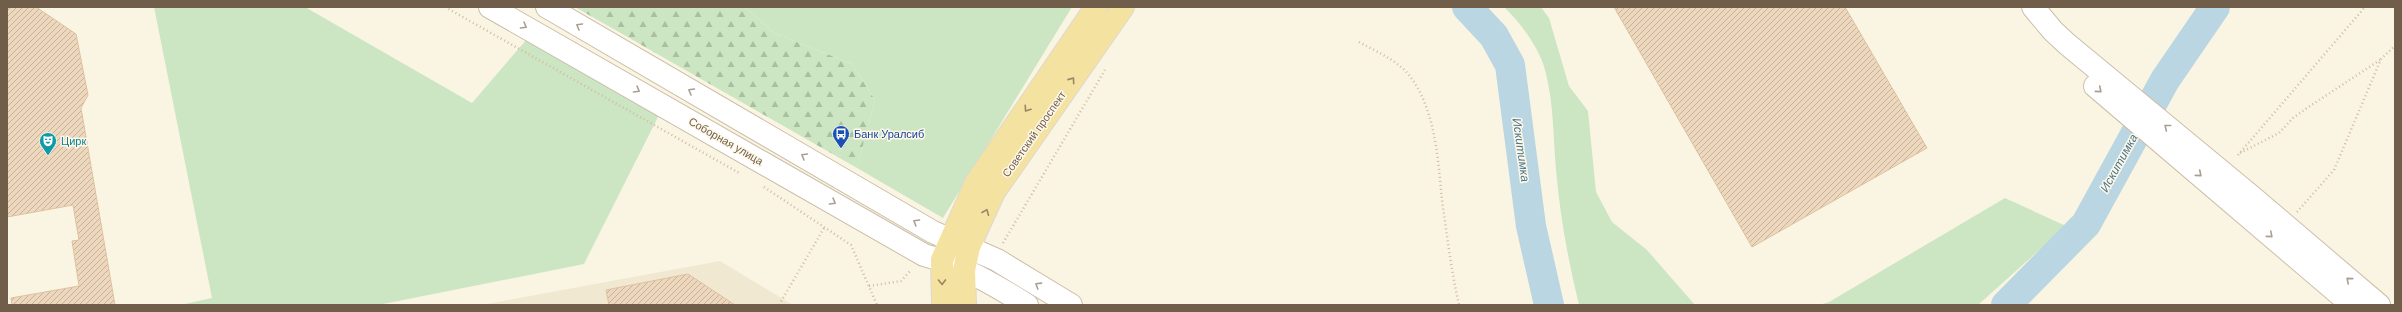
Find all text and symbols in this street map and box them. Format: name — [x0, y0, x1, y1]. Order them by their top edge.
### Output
one-way arrow — [520, 22, 527, 29]
one-way arrow — [576, 23, 583, 30]
one-way arrow — [1067, 77, 1074, 84]
one-way arrow — [633, 86, 640, 93]
one-way arrow — [2095, 86, 2102, 93]
one-way arrow — [688, 88, 695, 95]
street label: Советский проспект — [999, 88, 1069, 180]
one-way arrow — [1025, 104, 1032, 111]
street label: Соборная улица — [686, 114, 767, 168]
water label: Искитимка — [1509, 117, 1533, 183]
bus stop icon: Банк Уралсиб — [831, 124, 851, 149]
one-way arrow — [2165, 124, 2172, 131]
place label: Банк Уралсиб — [854, 127, 924, 141]
theatre icon: Цирк — [38, 131, 58, 156]
water label: Искитимка — [2096, 131, 2142, 195]
place label: Цирк — [61, 134, 86, 148]
one-way arrow — [801, 153, 808, 160]
one-way arrow — [2194, 170, 2201, 177]
one-way arrow — [829, 198, 836, 205]
one-way arrow — [981, 208, 989, 216]
one-way arrow — [913, 219, 920, 226]
one-way arrow — [2265, 230, 2273, 237]
one-way arrow — [2347, 277, 2354, 284]
one-way arrow — [938, 279, 946, 285]
one-way arrow — [1035, 282, 1042, 289]

